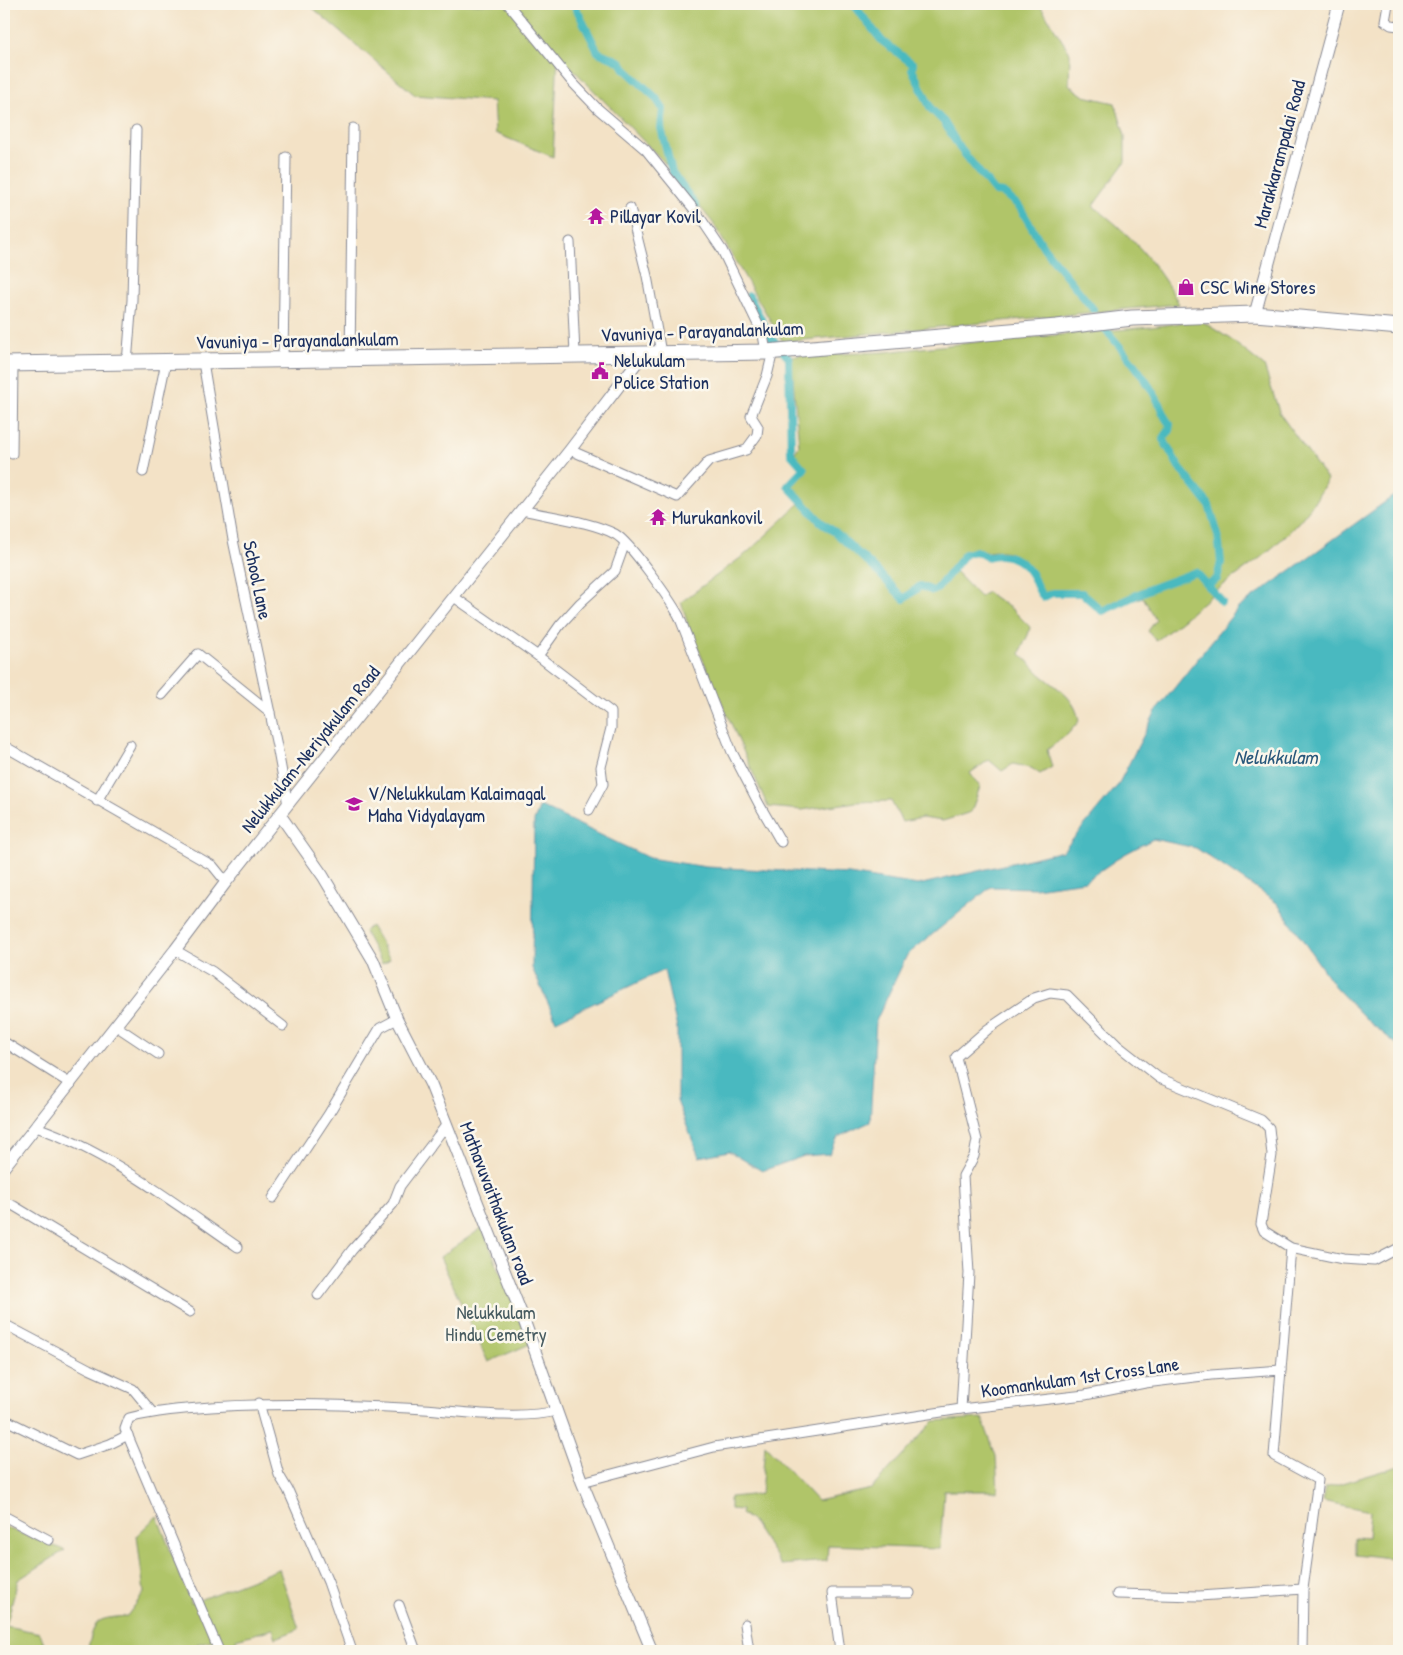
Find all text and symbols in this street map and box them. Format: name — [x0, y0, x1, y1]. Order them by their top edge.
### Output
street label: Marakkarampalai Road — [1247, 77, 1311, 231]
place label: Pillayar Kovil — [610, 203, 702, 229]
temple icon: Pillayar Kovil — [586, 206, 606, 226]
place label: CSC Wine Stores — [1200, 274, 1316, 300]
shop icon: CSC Wine Stores — [1176, 277, 1196, 297]
street label: Vavuniya - Parayanalankulam — [600, 314, 804, 348]
street label: Vavuniya - Parayanalankulam — [195, 325, 399, 355]
place label: Nelukulam Police Station — [614, 347, 709, 395]
public building icon: Nelukulam Police Station — [590, 361, 610, 381]
place label: Murukankovil — [672, 504, 763, 530]
temple icon: Murukankovil — [648, 507, 668, 527]
street label: School Lane — [237, 538, 279, 622]
street label: Nelukkulam-Neriyakulam Road — [234, 660, 386, 838]
water label: Nelukkulam — [1234, 743, 1319, 770]
place label: V/Nelukkulam Kalaimagal Maha Vidyalayam — [368, 780, 547, 828]
school or university icon: V/Nelukkulam Kalaimagal Maha Vidyalayam — [344, 794, 364, 814]
street label: Mathavuvaithakulam road — [454, 1118, 540, 1289]
park label: Nelukkulam Hindu Cemetry — [445, 1299, 547, 1347]
street label: Koomankulam 1st Cross Lane — [979, 1350, 1181, 1404]

